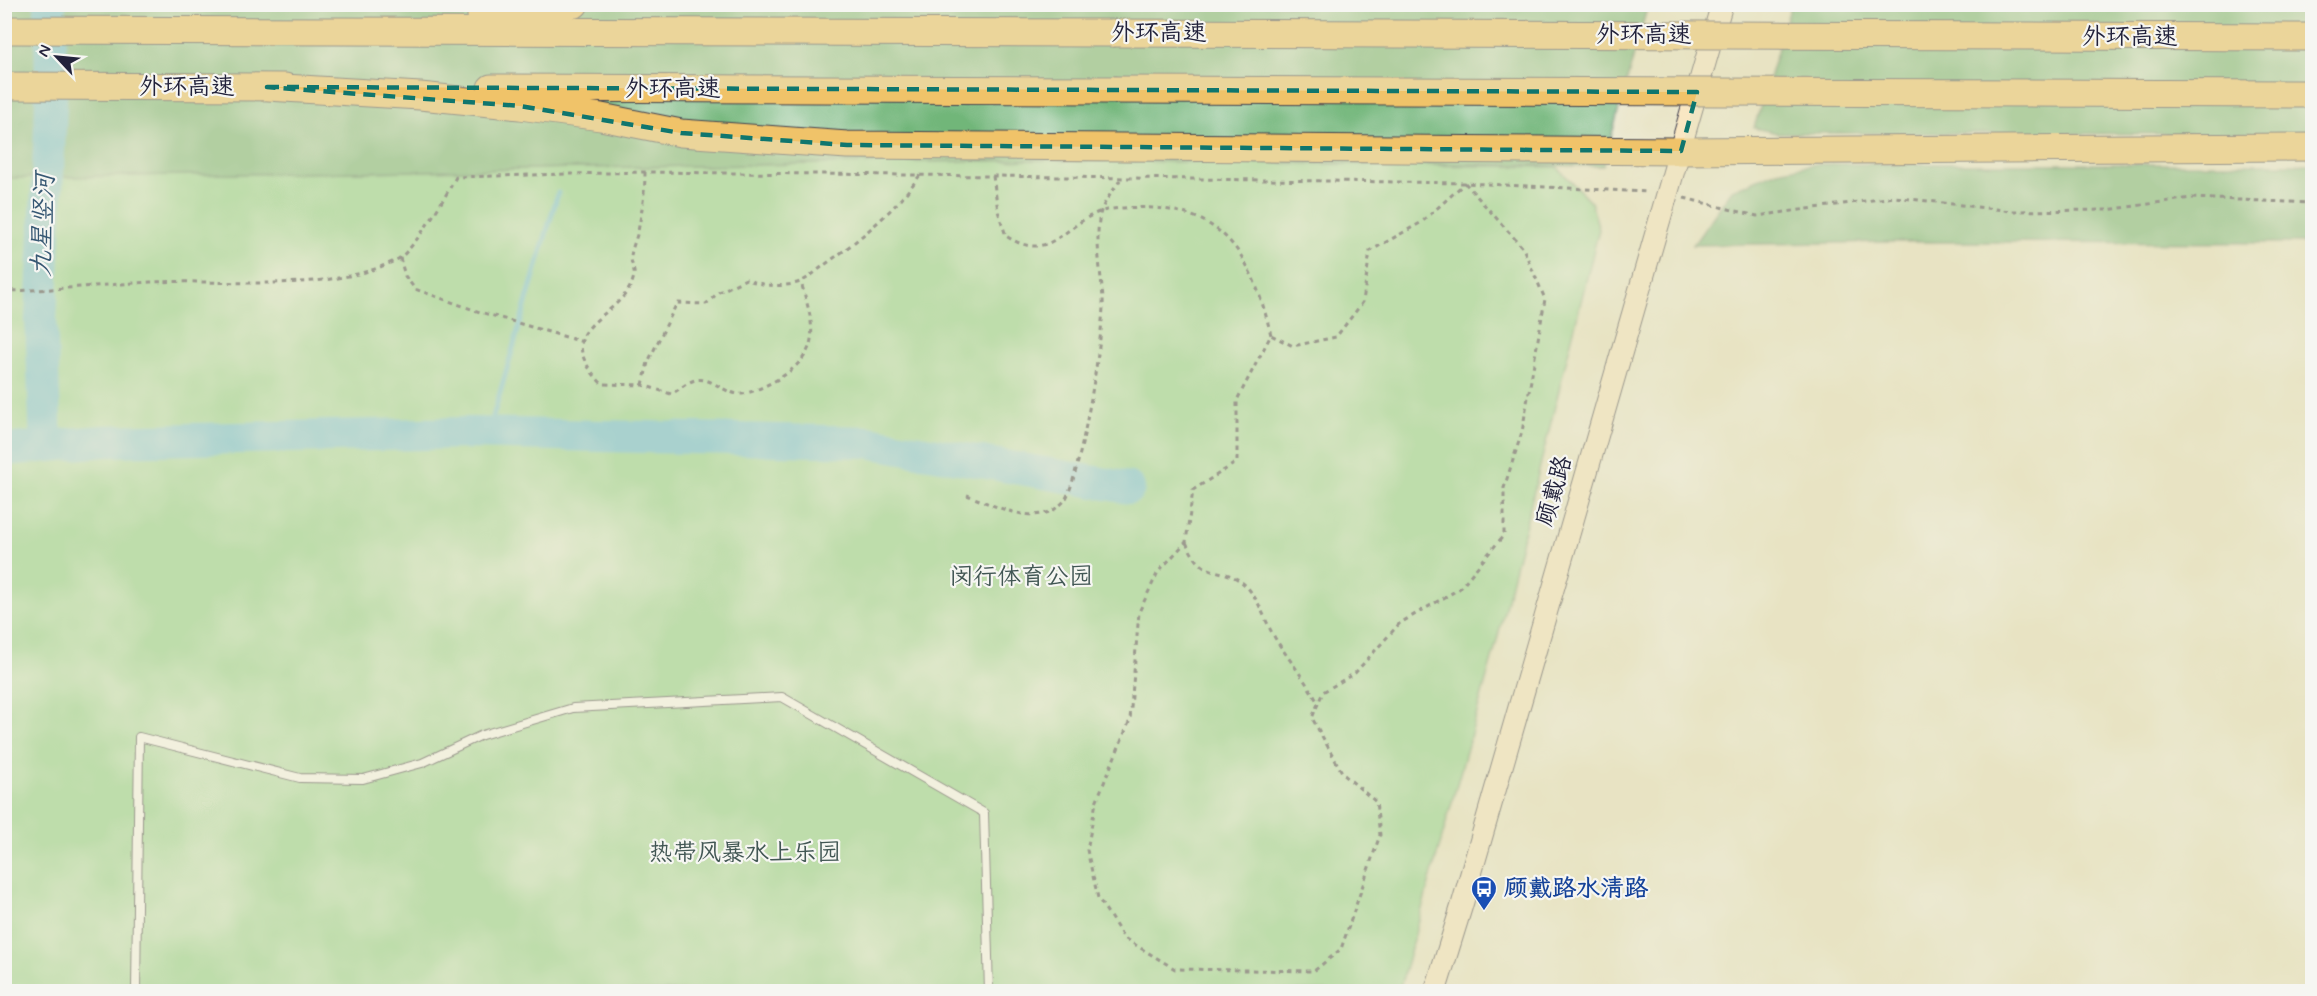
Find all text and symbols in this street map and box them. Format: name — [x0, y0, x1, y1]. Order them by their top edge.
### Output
street label: 外环高速 — [1111, 18, 1207, 49]
street label: 外环高速 — [1596, 20, 1692, 51]
street label: 外环高速 — [2082, 22, 2178, 53]
north arrow — [27, 27, 87, 87]
text: N — [33, 42, 57, 60]
street label: 外环高速 — [139, 72, 235, 103]
street label: 外环高速 — [625, 74, 721, 105]
water label: 九星竖河 — [25, 168, 63, 278]
street label: 顾戴路 — [1530, 452, 1580, 530]
park label: 闵行体育公园 — [949, 562, 1093, 593]
park label: 热带风暴水上乐园 — [649, 838, 841, 869]
bus stop icon: 顾戴路水清路 — [1469, 874, 1499, 912]
place label: 顾戴路水清路 — [1504, 874, 1649, 905]

